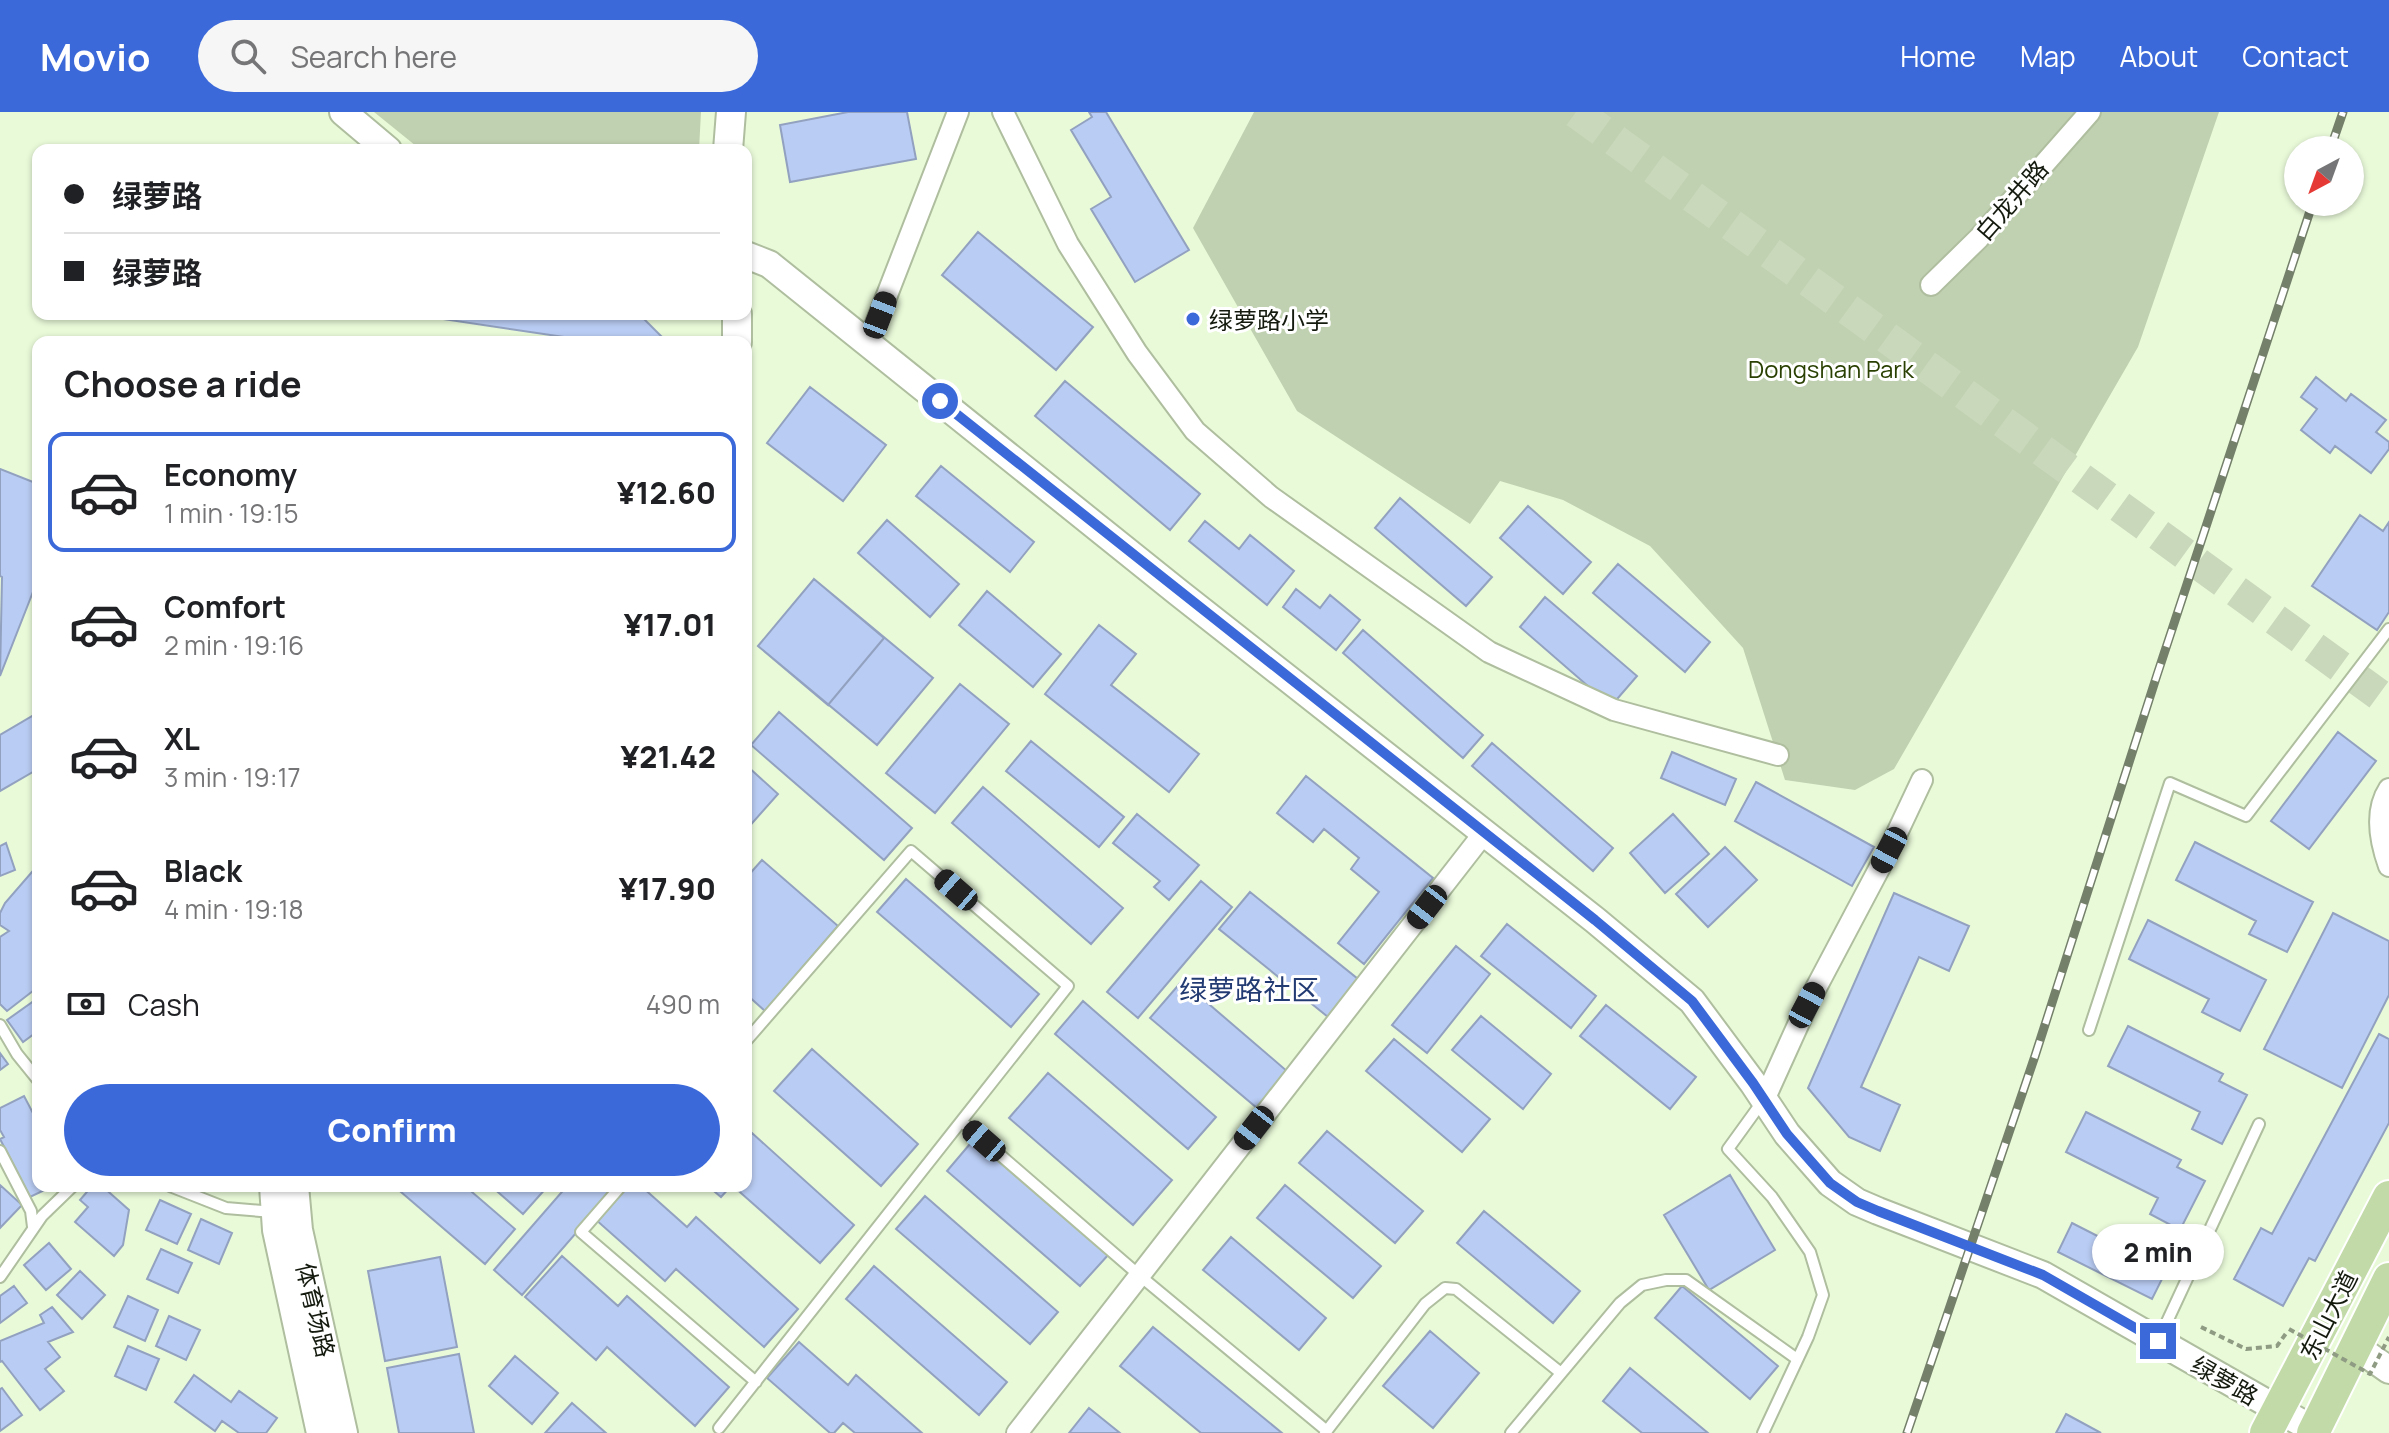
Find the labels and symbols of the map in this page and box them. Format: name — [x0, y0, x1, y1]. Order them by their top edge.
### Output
north arrow — [2284, 136, 2364, 216]
street label: 白龙井路 — [1967, 153, 2055, 247]
car — [860, 288, 900, 342]
place label: 绿萝路小学 — [1209, 303, 1329, 336]
marker: 绿萝路小学 — [1184, 310, 1202, 328]
park label: Dongshan Park — [1748, 352, 1915, 385]
route start — [922, 383, 958, 419]
car — [1867, 823, 1911, 877]
car — [930, 865, 982, 915]
car — [1403, 881, 1451, 933]
district label: 绿萝路社区 — [1179, 970, 1319, 1008]
car — [1785, 978, 1829, 1032]
car — [1230, 1102, 1278, 1154]
car — [958, 1116, 1010, 1166]
callout: 2 min — [2092, 1225, 2224, 1281]
street label: 体育场路 — [289, 1260, 343, 1360]
street label: 东山大道 — [2292, 1265, 2364, 1365]
route end — [2140, 1323, 2176, 1359]
street label: 绿萝路 — [2186, 1348, 2264, 1412]

